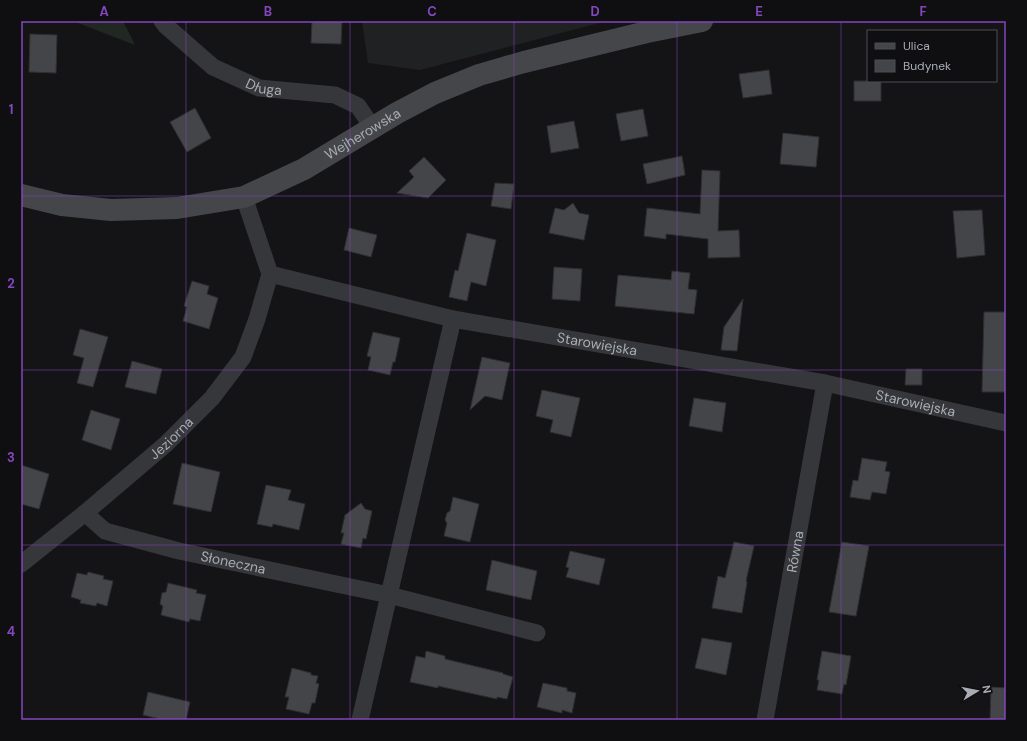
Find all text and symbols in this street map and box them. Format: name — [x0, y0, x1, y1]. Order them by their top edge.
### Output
text: A — [99, 3, 109, 20]
text: B — [264, 3, 272, 20]
text: C — [427, 3, 437, 20]
text: D — [590, 3, 600, 20]
text: E — [755, 3, 763, 20]
text: F — [919, 3, 927, 20]
legend — [867, 30, 997, 82]
text: Ulica — [903, 38, 930, 54]
text: Budynek — [903, 58, 951, 74]
street label: Długa — [243, 74, 283, 99]
text: 1 — [9, 101, 13, 118]
street label: Wejherowska — [321, 104, 404, 163]
text: 2 — [7, 275, 15, 292]
street label: Starowiejska — [556, 328, 639, 360]
street label: Starowiejska — [874, 385, 957, 421]
street label: Jeziorna — [146, 413, 197, 463]
text: 3 — [7, 449, 15, 466]
street label: Równa — [782, 529, 808, 574]
street label: Słoneczna — [199, 547, 267, 578]
text: 4 — [7, 623, 15, 640]
north arrow — [957, 671, 997, 711]
text: N — [979, 684, 994, 694]

